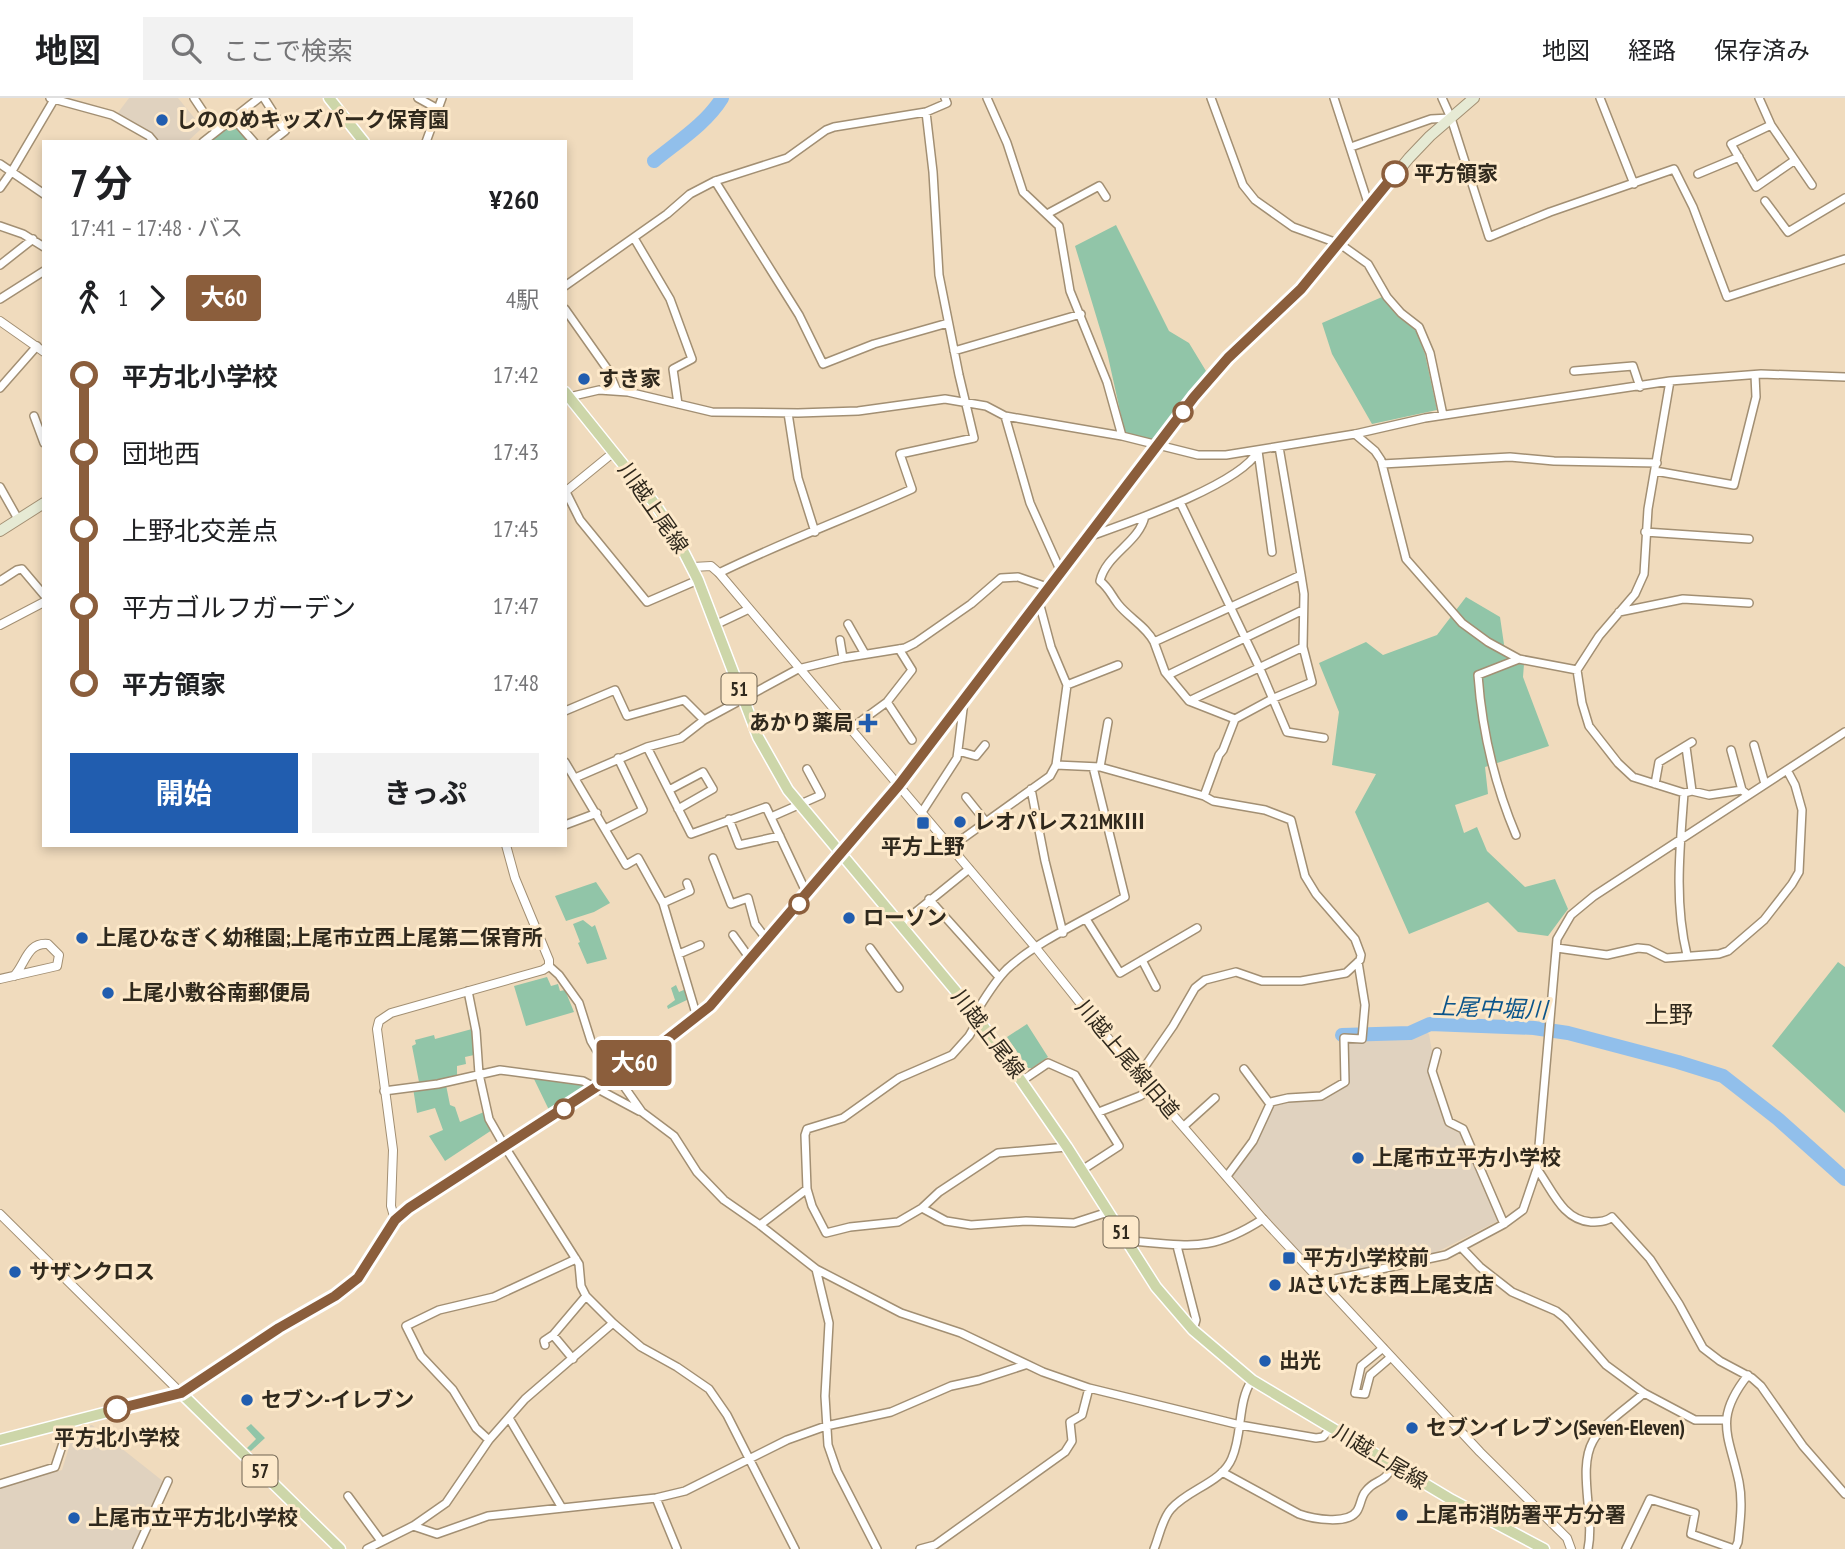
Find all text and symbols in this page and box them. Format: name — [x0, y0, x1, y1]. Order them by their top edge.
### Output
search box — [143, 17, 633, 80]
text: 地図 — [35, 28, 101, 71]
icon: search — [167, 29, 205, 67]
text: ここで検索 — [223, 34, 353, 67]
text: 地図 — [1542, 35, 1590, 66]
text: 経路 — [1628, 35, 1676, 66]
text: 保存済み — [1714, 35, 1810, 66]
place label: しののめキッズパーク保育園 — [176, 106, 449, 133]
marker: しののめキッズパーク保育園 — [154, 112, 170, 128]
text: 7 分 — [70, 158, 132, 207]
place label: 平方領家 — [1414, 160, 1498, 187]
marker: 平方領家 — [1382, 161, 1408, 187]
text: ¥260 — [489, 183, 539, 216]
text: 17:41 – 17:48 · バス — [70, 213, 243, 242]
icon: walk — [70, 279, 108, 317]
icon: forward — [138, 279, 176, 317]
text: 大60 — [200, 282, 247, 313]
text: 1 — [118, 283, 128, 312]
text: 4駅 — [506, 285, 539, 314]
text: 平方北小学校 — [122, 360, 278, 393]
text: 17:42 — [493, 360, 539, 389]
place label: すき家 — [598, 365, 661, 392]
marker: すき家 — [576, 371, 592, 387]
unlabelled marker — [1173, 402, 1193, 422]
text: 団地西 — [122, 437, 200, 470]
text: 17:43 — [493, 437, 539, 466]
street label: 川越上尾線 — [612, 457, 695, 558]
text: 上野北交差点 — [122, 514, 278, 547]
text: 17:45 — [493, 514, 539, 543]
text: 平方ゴルフガーデン — [122, 591, 356, 624]
text: 17:47 — [493, 591, 539, 620]
text: 平方領家 — [122, 668, 226, 701]
text: 17:48 — [493, 668, 539, 697]
road number: 51 — [722, 674, 756, 704]
place label: あかり薬局 — [749, 709, 854, 736]
marker: あかり薬局 — [860, 715, 876, 731]
button: 開始 — [70, 753, 298, 833]
button: きっぷ — [312, 753, 539, 833]
place label: レオパレス21MKⅢ — [974, 808, 1145, 835]
marker: レオパレス21MKⅢ — [952, 814, 968, 830]
marker: 平方上野 — [915, 815, 931, 831]
place label: 平方上野 — [881, 833, 965, 860]
unlabelled marker — [789, 894, 809, 914]
place label: ローソン — [863, 904, 947, 931]
marker: ローソン — [841, 910, 857, 926]
place label: 上尾ひなぎく幼稚園;上尾市立西上尾第二保育所 — [96, 924, 543, 951]
marker: 上尾ひなぎく幼稚園;上尾市立西上尾第二保育所 — [74, 930, 90, 946]
place label: 上尾小敷谷南郵便局 — [122, 979, 311, 1006]
street label: 川越上尾線 — [946, 984, 1031, 1084]
marker: 上尾小敷谷南郵便局 — [100, 985, 116, 1001]
water label: 上尾中堀川 — [1432, 991, 1551, 1024]
street label: 川越上尾線旧道 — [1070, 994, 1185, 1124]
district label: 上野 — [1645, 999, 1693, 1030]
line badge: 大60 — [594, 1040, 674, 1086]
text: 大60 — [611, 1047, 657, 1078]
unlabelled marker — [554, 1099, 574, 1119]
place label: 上尾市立平方小学校 — [1372, 1144, 1561, 1171]
marker: 上尾市立平方小学校 — [1350, 1150, 1366, 1166]
road number: 51 — [1104, 1216, 1138, 1248]
place label: 平方小学校前 — [1303, 1244, 1429, 1271]
marker: 平方小学校前 — [1281, 1250, 1297, 1266]
place label: サザンクロス — [29, 1258, 155, 1285]
marker: サザンクロス — [7, 1264, 23, 1280]
place label: JAさいたま西上尾支店 — [1288, 1271, 1494, 1298]
marker: JAさいたま西上尾支店 — [1267, 1277, 1283, 1293]
place label: 出光 — [1279, 1347, 1321, 1374]
marker: 出光 — [1257, 1353, 1273, 1369]
place label: セブン-イレブン — [261, 1386, 414, 1413]
marker: セブン-イレブン — [239, 1392, 255, 1408]
marker: 平方北小学校 — [104, 1396, 130, 1422]
place label: セブンイレブン(Seven-Eleven) — [1426, 1414, 1685, 1441]
street label: 川越上尾線 — [1328, 1418, 1432, 1495]
marker: セブンイレブン(Seven-Eleven) — [1404, 1420, 1420, 1436]
place label: 平方北小学校 — [54, 1424, 180, 1451]
road number: 57 — [243, 1456, 278, 1486]
place label: 上尾市消防署平方分署 — [1416, 1501, 1626, 1528]
place label: 上尾市立平方北小学校 — [88, 1504, 298, 1531]
marker: 上尾市消防署平方分署 — [1394, 1507, 1410, 1523]
marker: 上尾市立平方北小学校 — [66, 1510, 82, 1526]

